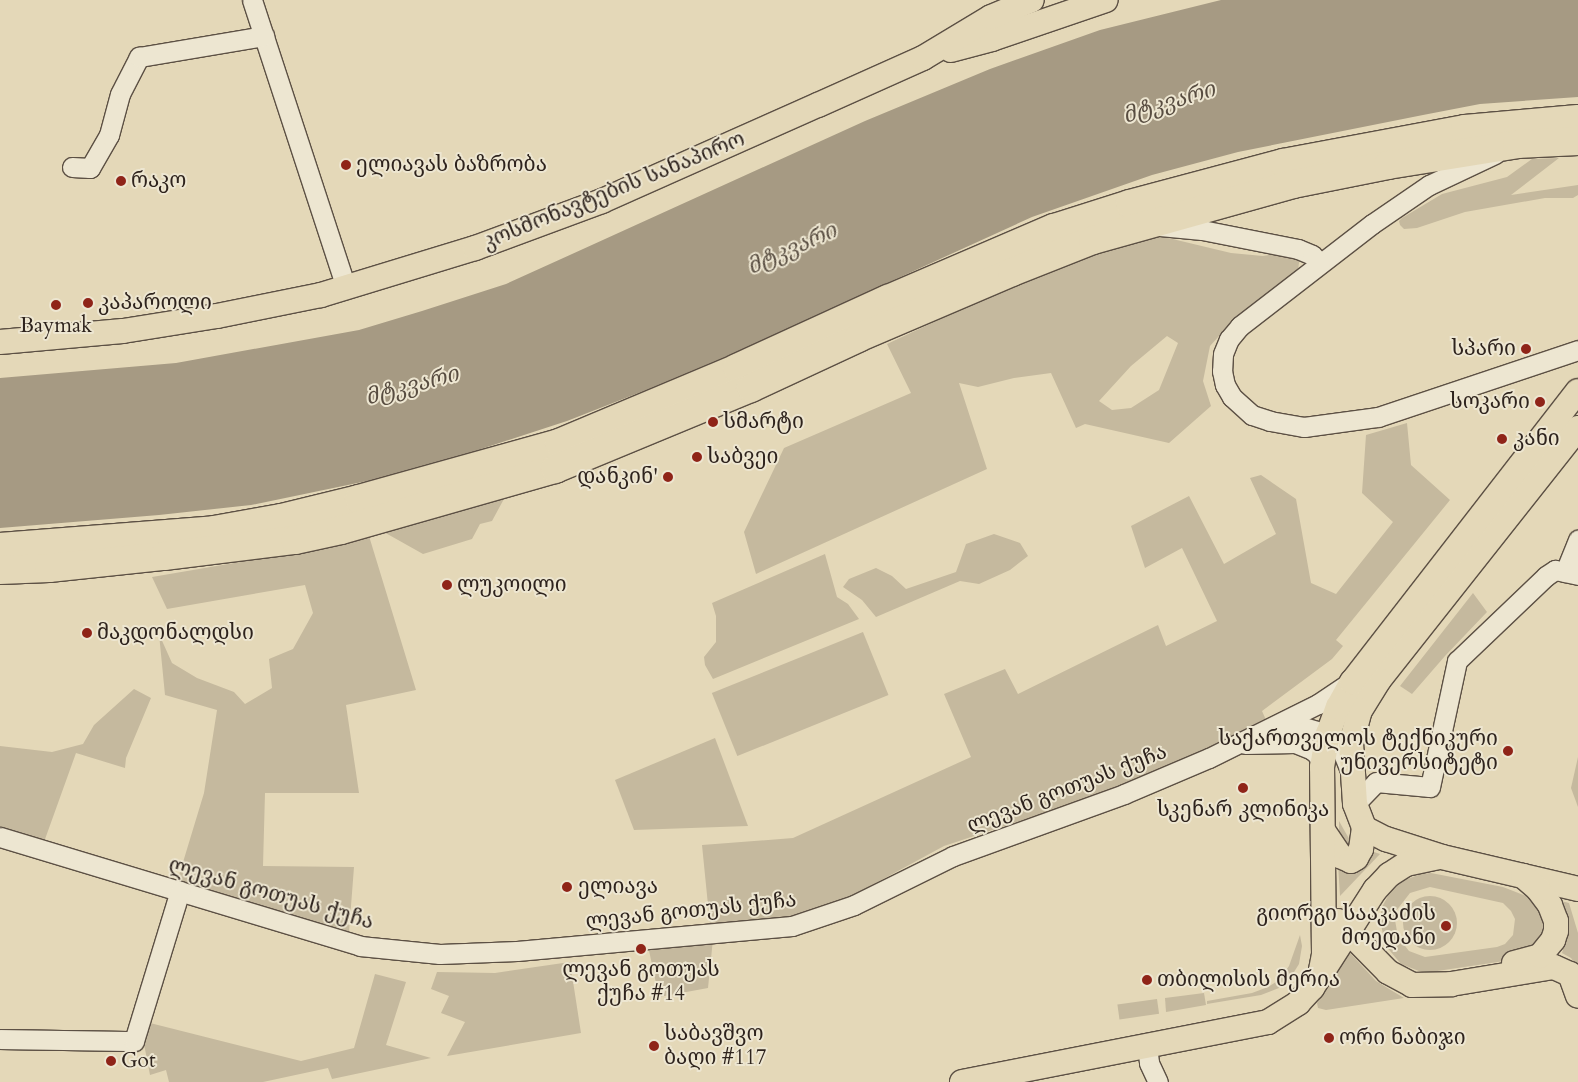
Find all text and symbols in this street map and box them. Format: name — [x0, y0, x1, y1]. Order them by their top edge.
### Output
water label: მტკვარი — [1120, 76, 1218, 130]
street label: კოსმონავტების სანაპირო — [479, 127, 749, 255]
place label: ელიავას ბაზრობა — [356, 152, 547, 178]
marker: ელიავას ბაზრობა — [340, 159, 352, 171]
place label: რაკო — [131, 168, 186, 194]
marker: რაკო — [115, 175, 127, 187]
water label: მტკვარი — [743, 218, 841, 280]
place label: კაპაროლი — [98, 290, 212, 316]
marker: კაპაროლი — [82, 297, 94, 309]
marker: Baymak — [50, 299, 62, 311]
place label: Baymak — [20, 313, 92, 339]
place label: სპარი — [1451, 336, 1516, 362]
marker: სპარი — [1520, 343, 1532, 355]
water label: მტკვარი — [363, 361, 461, 411]
place label: სოკარი — [1450, 389, 1530, 415]
marker: სოკარი — [1534, 396, 1546, 408]
place label: სმარტი — [723, 409, 804, 435]
marker: სმარტი — [707, 416, 719, 428]
place label: კანი — [1513, 426, 1560, 452]
marker: კანი — [1495, 432, 1509, 446]
place label: საბვეი — [707, 444, 779, 470]
marker: საბვეი — [691, 451, 703, 463]
place label: დანკინ' — [577, 464, 658, 490]
marker: დანკინ' — [662, 471, 674, 483]
place label: ლუკოილი — [457, 572, 567, 598]
marker: ლუკოილი — [441, 579, 453, 591]
place label: მაკდონალდსი — [97, 620, 254, 646]
marker: მაკდონალდსი — [81, 627, 93, 639]
place label: საქართველოს ტექნიკური უნივერსიტეტი — [1218, 726, 1498, 776]
street label: ლევან გოთუას ქუჩა — [964, 739, 1170, 839]
marker: საქართველოს ტექნიკური უნივერსიტეტი — [1502, 745, 1514, 757]
marker: სკენარ კლინიკა — [1236, 781, 1250, 795]
place label: სკენარ კლინიკა — [1157, 797, 1329, 823]
street label: ლევან გოთუას ქუჩა — [166, 853, 376, 935]
place label: ელიავა — [578, 874, 658, 900]
marker: ელიავა — [560, 880, 574, 894]
street label: ლევან გოთუას ქუჩა — [584, 887, 798, 935]
place label: გიორგი სააკაძის მოედანი — [1256, 901, 1436, 951]
marker: გიორგი სააკაძის მოედანი — [1440, 920, 1452, 932]
marker: ლევან გოთუას ქუჩა #14 — [635, 943, 647, 955]
place label: ლევან გოთუას ქუჩა #14 — [562, 957, 720, 1007]
place label: თბილისის მერია — [1157, 967, 1340, 993]
marker: თბილისის მერია — [1141, 974, 1153, 986]
place label: საბავშვო ბაღი #117 — [664, 1021, 767, 1071]
place label: ორი ნაბიჯი — [1339, 1025, 1466, 1051]
marker: ორი ნაბიჯი — [1323, 1032, 1335, 1044]
marker: საბავშვო ბაღი #117 — [648, 1040, 660, 1052]
place label: Got — [121, 1048, 156, 1074]
marker: Got — [105, 1055, 117, 1067]

